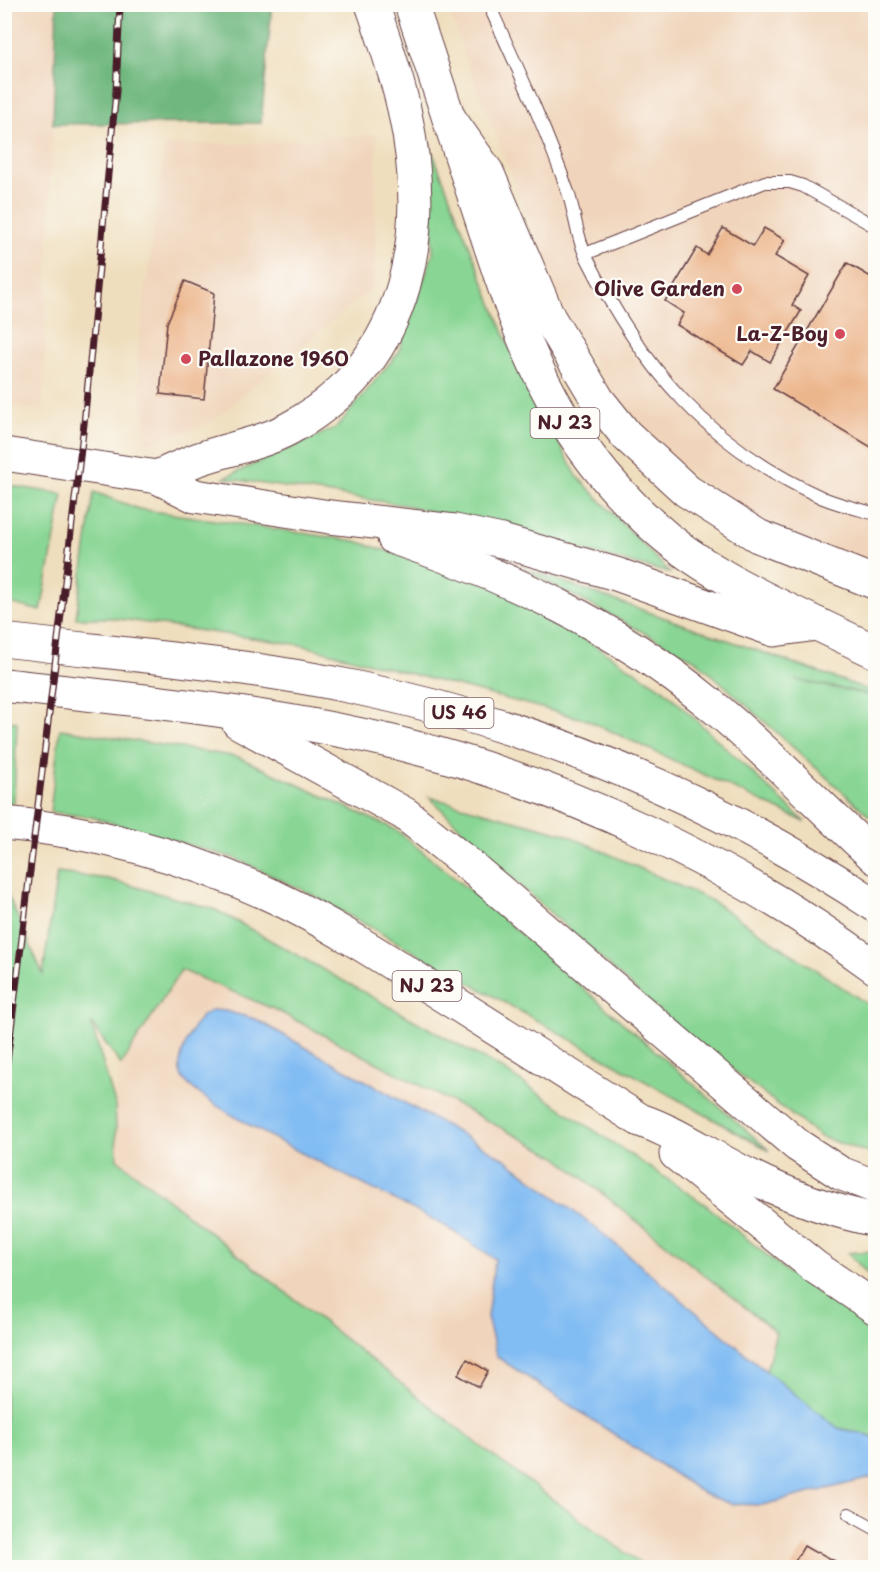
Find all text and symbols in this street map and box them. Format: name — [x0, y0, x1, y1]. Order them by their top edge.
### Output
place label: Olive Garden — [594, 273, 725, 303]
marker: Olive Garden — [730, 282, 744, 296]
place label: La-Z-Boy — [736, 318, 828, 348]
marker: La-Z-Boy — [833, 327, 847, 341]
place label: Pallazone 1960 — [198, 343, 349, 373]
marker: Pallazone 1960 — [179, 352, 193, 366]
road number: NJ 23 — [530, 408, 600, 438]
road number: US 46 — [424, 698, 494, 728]
road number: NJ 23 — [392, 971, 462, 1001]

